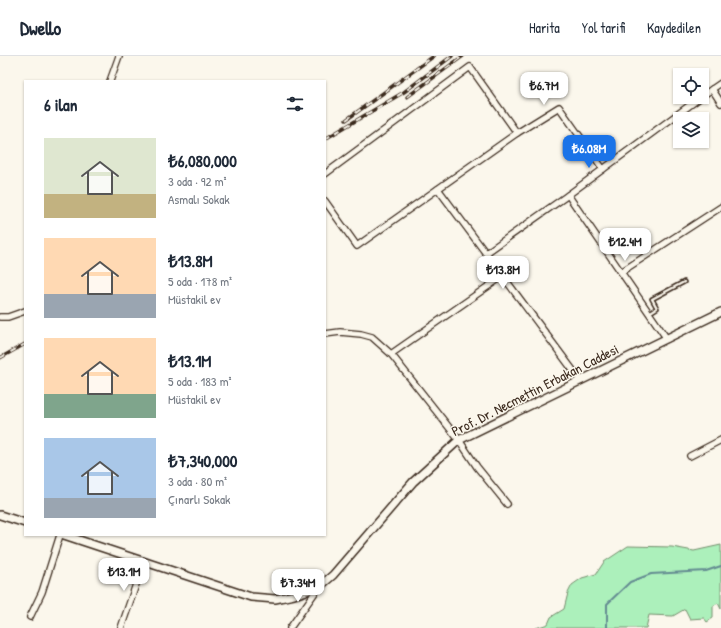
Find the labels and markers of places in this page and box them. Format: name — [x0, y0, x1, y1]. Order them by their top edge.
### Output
pin: ₺6.7M — [516, 72, 572, 106]
pin: ₺6.08M — [556, 135, 622, 169]
pin: ₺12.4M — [592, 228, 658, 262]
pin: ₺13.8M — [470, 256, 536, 290]
pin: ₺13.1M — [91, 558, 157, 592]
pin: ₺7.34M — [265, 569, 331, 603]

